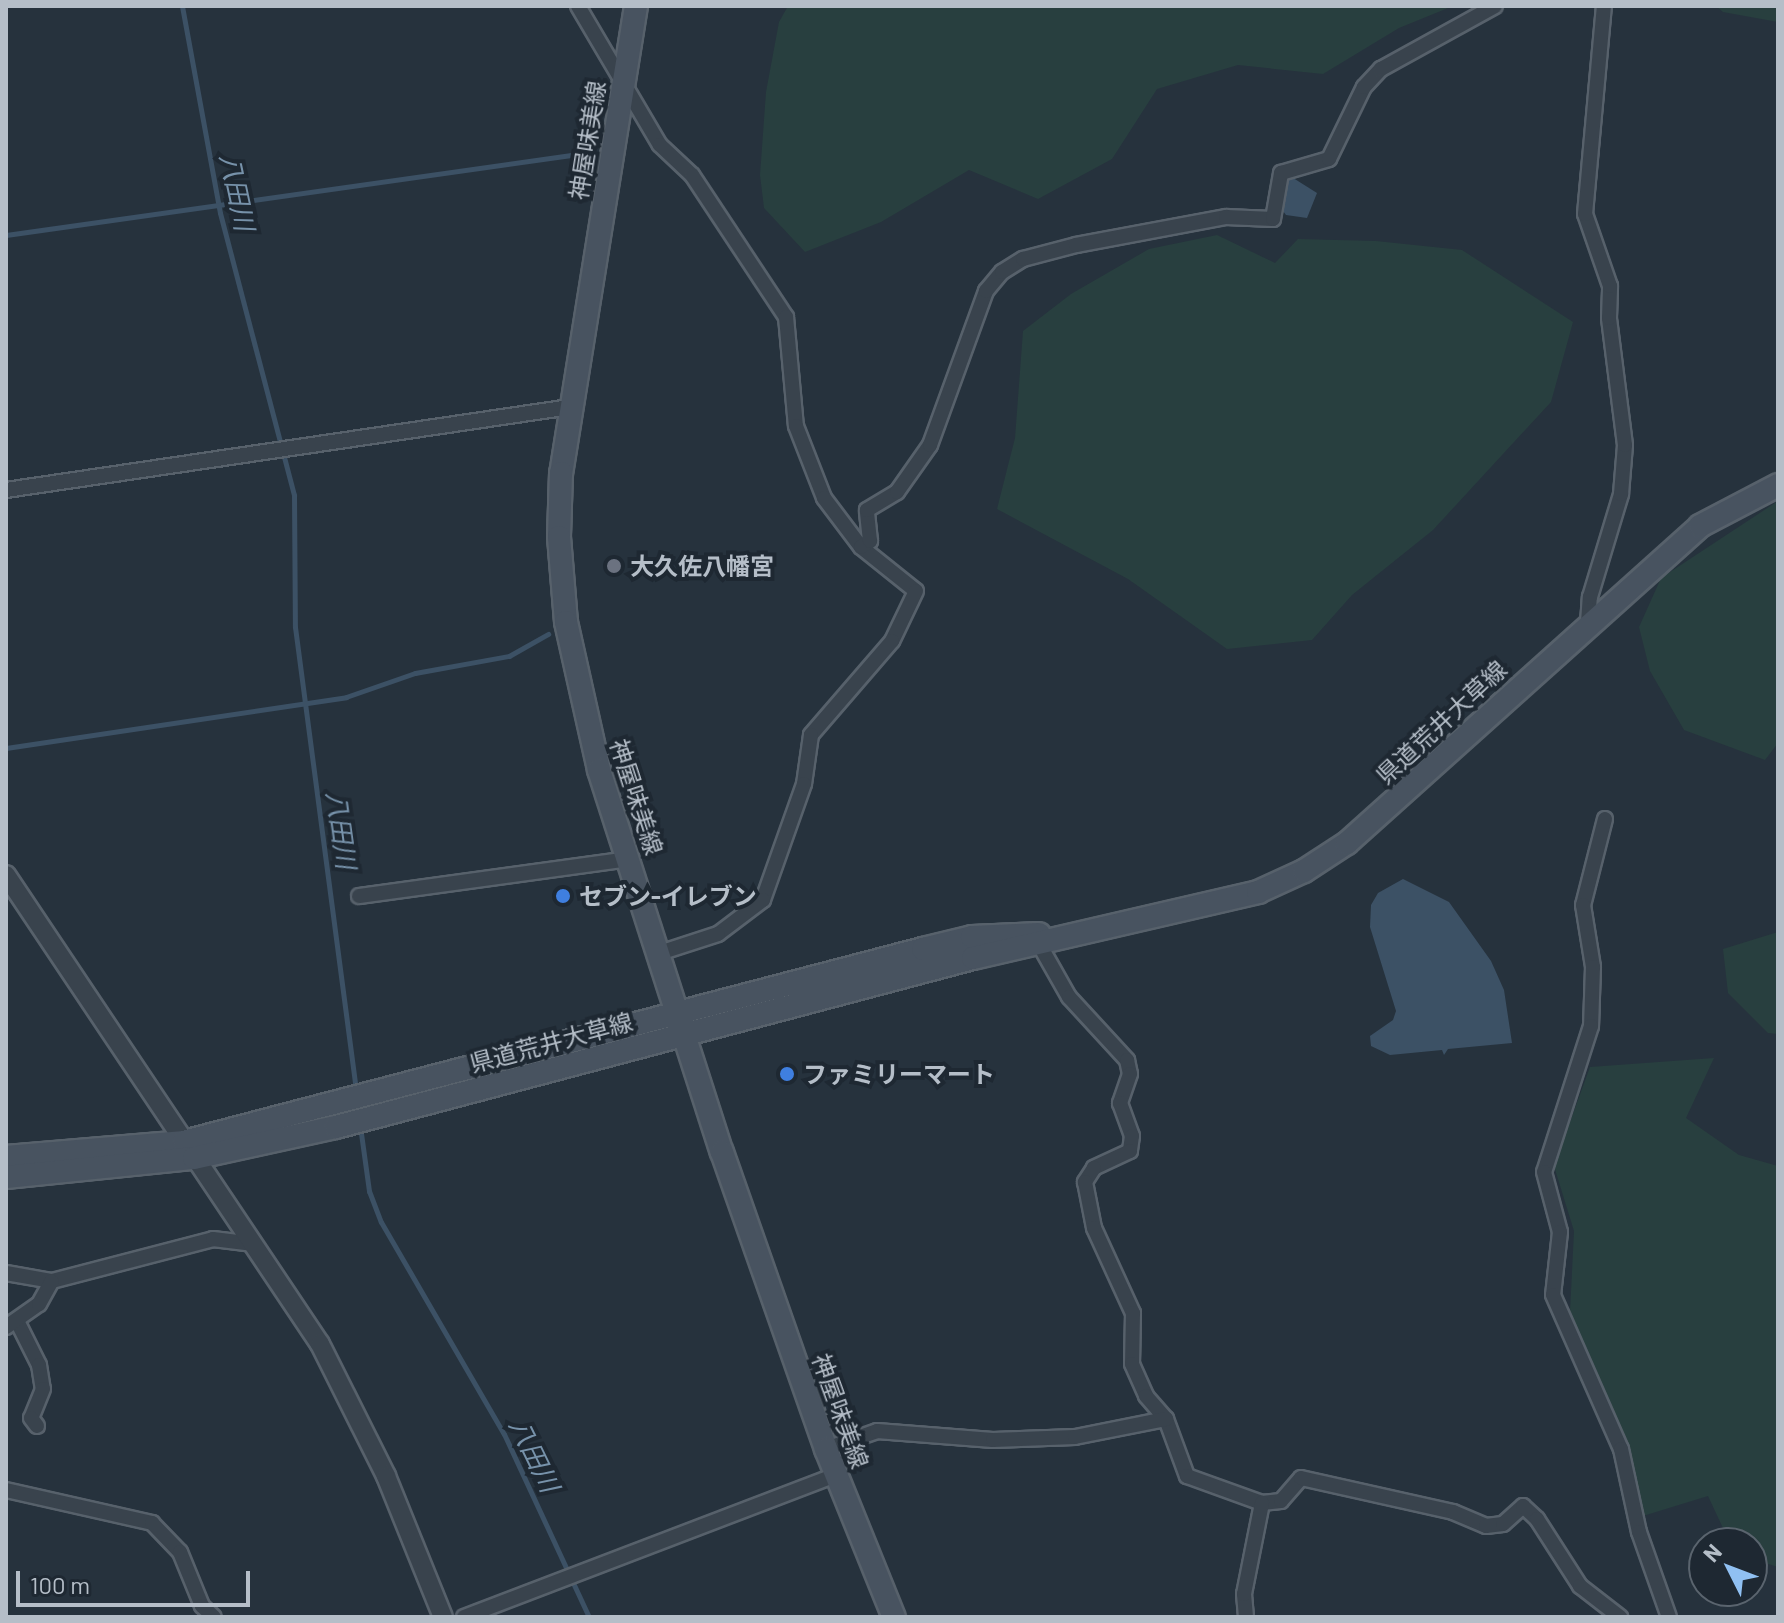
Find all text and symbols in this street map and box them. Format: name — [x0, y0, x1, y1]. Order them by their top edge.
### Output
street label: 神屋味美線 — [563, 78, 611, 202]
water label: 八田川 — [215, 151, 261, 233]
place label: 大久佐八幡宮 — [630, 552, 774, 580]
marker: 大久佐八幡宮 — [605, 557, 623, 575]
street label: 県道荒井大草線 — [1370, 654, 1512, 790]
street label: 神屋味美線 — [605, 735, 669, 859]
water label: 八田川 — [321, 789, 363, 871]
place label: セブン-イレブン — [579, 882, 757, 910]
marker: セブン-イレブン — [554, 887, 572, 905]
street label: 県道荒井大草線 — [466, 1006, 636, 1078]
place label: ファミリーマート — [803, 1060, 995, 1088]
marker: ファミリーマート — [778, 1065, 796, 1083]
street label: 神屋味美線 — [807, 1350, 875, 1472]
water label: 八田川 — [504, 1413, 566, 1497]
north arrow — [1688, 1527, 1768, 1607]
text: N — [1697, 1538, 1726, 1566]
scale bar — [20, 1555, 254, 1605]
text: 100 m — [30, 1570, 90, 1599]

